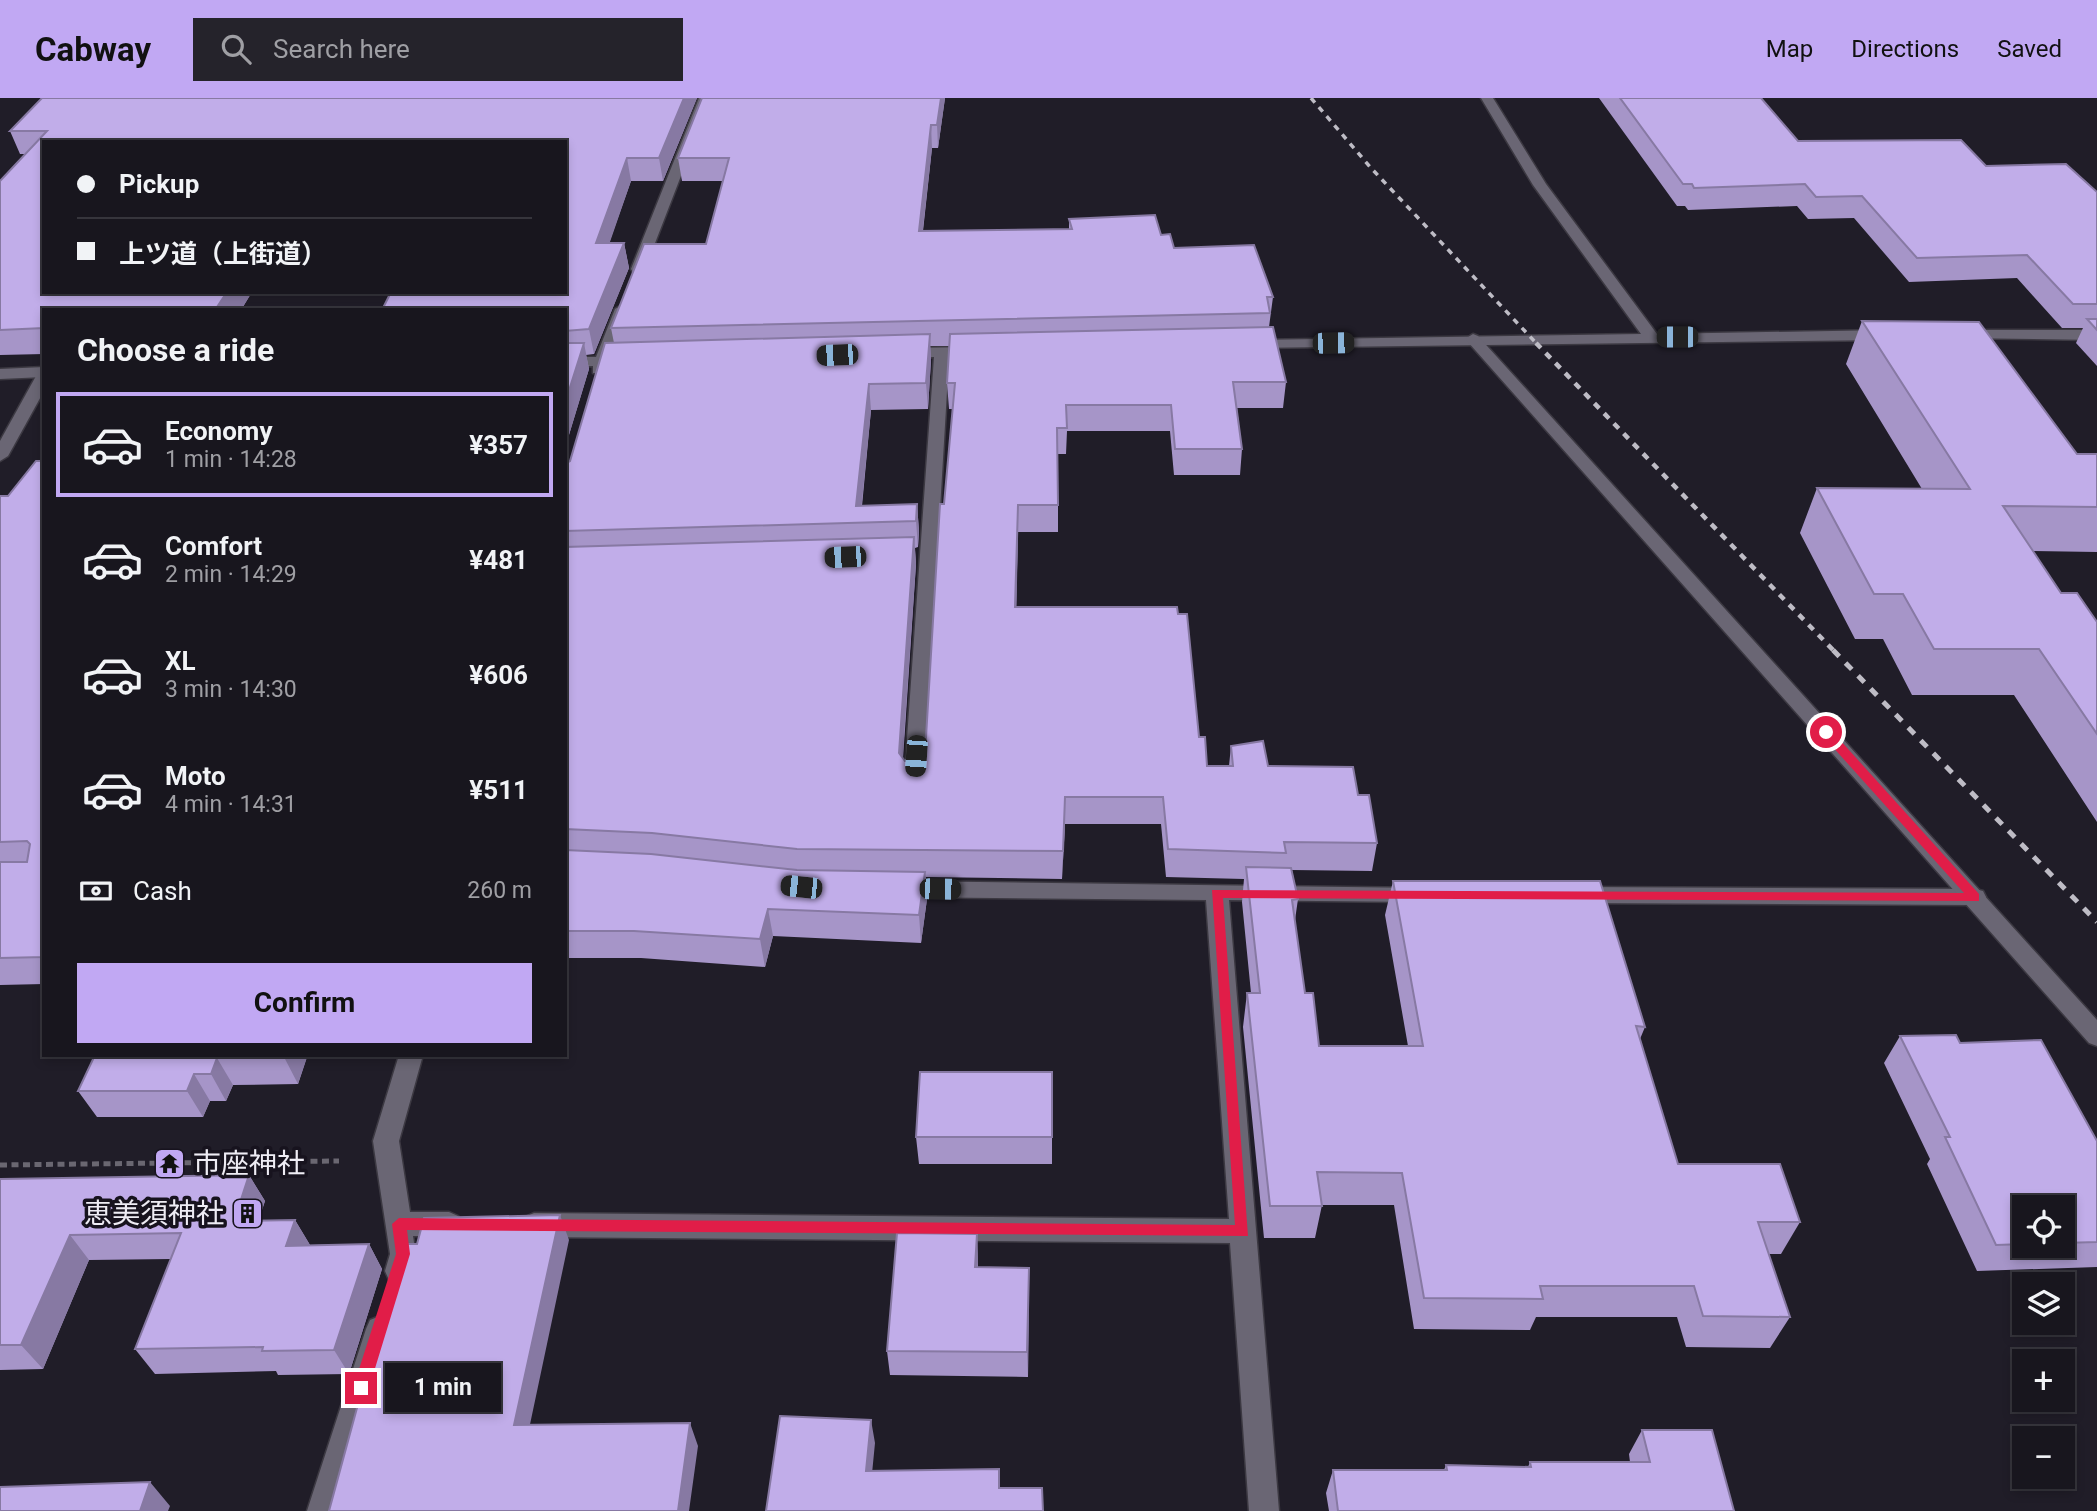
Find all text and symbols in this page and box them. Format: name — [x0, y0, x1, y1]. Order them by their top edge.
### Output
search box — [193, 18, 683, 81]
text: Cabway — [35, 30, 151, 69]
icon: search — [217, 30, 255, 68]
text: Search here — [273, 34, 410, 64]
text: Map — [1766, 35, 1813, 63]
text: Directions — [1851, 35, 1959, 63]
text: Saved — [1997, 35, 2062, 63]
text: Pickup — [119, 169, 199, 199]
text: 上ツ道（上街道） — [119, 239, 327, 269]
car — [1657, 327, 1699, 348]
text: Choose a ride — [77, 331, 274, 369]
car — [1312, 332, 1355, 354]
car — [816, 344, 859, 366]
icon: car — [81, 413, 144, 476]
text: Economy — [165, 416, 272, 446]
text: ¥357 — [469, 430, 528, 460]
text: 1 min · 14:28 — [165, 446, 297, 473]
icon: car — [81, 528, 144, 591]
text: Comfort — [165, 531, 262, 561]
text: ¥481 — [469, 545, 528, 575]
car — [824, 546, 867, 568]
text: 2 min · 14:29 — [165, 561, 297, 588]
icon: car — [81, 643, 144, 706]
text: XL — [165, 646, 196, 676]
text: ¥606 — [469, 660, 528, 690]
text: 3 min · 14:30 — [165, 676, 297, 703]
route start — [1810, 716, 1842, 748]
car — [905, 734, 928, 778]
icon: car — [81, 758, 144, 821]
text: Moto — [165, 761, 226, 791]
text: ¥511 — [469, 775, 528, 805]
text: 4 min · 14:31 — [165, 791, 297, 818]
icon: cash — [77, 872, 115, 910]
car — [780, 874, 823, 900]
text: Cash — [133, 876, 192, 906]
text: 260 m — [467, 877, 532, 904]
car — [919, 878, 962, 900]
button: Confirm — [77, 963, 532, 1043]
temple icon: 市座神社 — [153, 1146, 187, 1180]
place label: 市座神社 — [193, 1147, 305, 1180]
map controls — [2012, 1195, 2075, 1489]
button: locate — [2012, 1195, 2075, 1258]
building icon: 恵美須神社 — [230, 1196, 264, 1230]
place label: 恵美須神社 — [84, 1197, 224, 1230]
button: layers — [2012, 1272, 2075, 1335]
button: + — [2012, 1349, 2075, 1412]
callout: 1 min — [386, 1364, 501, 1412]
route end — [345, 1372, 377, 1404]
text: 1 min — [414, 1374, 472, 1401]
button: − — [2012, 1426, 2075, 1489]

